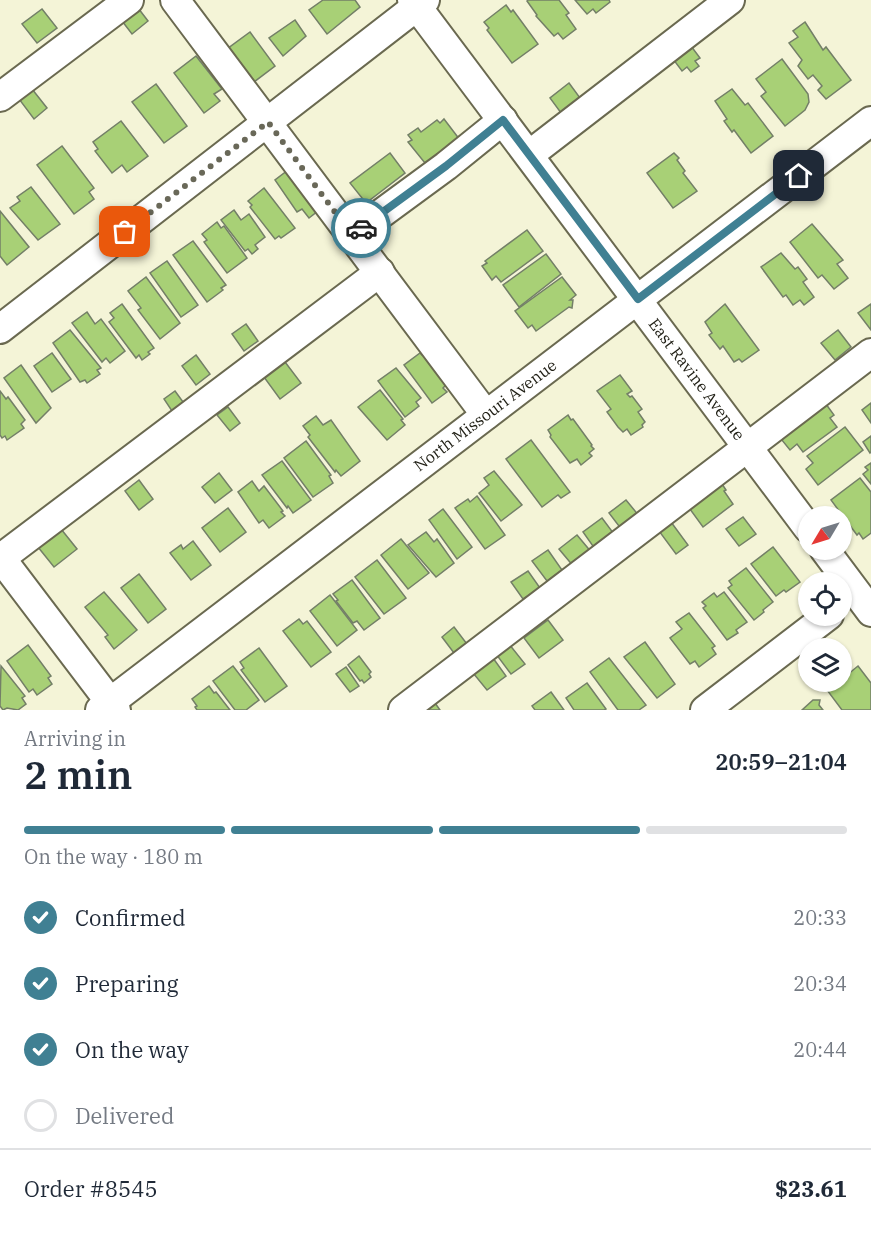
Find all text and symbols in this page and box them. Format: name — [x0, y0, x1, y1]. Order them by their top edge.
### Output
pin — [773, 150, 824, 201]
icon: home — [782, 159, 815, 192]
courier — [331, 198, 391, 258]
pin — [99, 206, 150, 257]
icon: car — [345, 212, 378, 245]
icon: bag — [108, 215, 141, 248]
street label: East Ravine Avenue — [645, 314, 749, 444]
street label: North Missouri Avenue — [410, 355, 560, 475]
north arrow — [798, 506, 852, 560]
map controls — [798, 506, 852, 692]
button: locate — [798, 572, 852, 626]
button: layers — [798, 638, 852, 692]
text: Arriving in — [24, 725, 126, 752]
text: 20:59–21:04 — [715, 747, 847, 776]
text: 2 min — [24, 749, 132, 800]
text: On the way · 180 m — [24, 843, 203, 870]
icon: check — [24, 901, 57, 934]
text: Confirmed — [75, 903, 186, 932]
text: 20:33 — [793, 904, 847, 931]
icon: check — [24, 967, 57, 1000]
text: Preparing — [75, 969, 179, 998]
text: 20:34 — [793, 970, 847, 997]
icon: check — [24, 1033, 57, 1066]
text: On the way — [75, 1035, 189, 1064]
text: 20:44 — [793, 1036, 847, 1063]
text: Delivered — [75, 1101, 174, 1130]
text: Order #8545 — [24, 1174, 158, 1203]
text: $23.61 — [775, 1174, 847, 1203]

